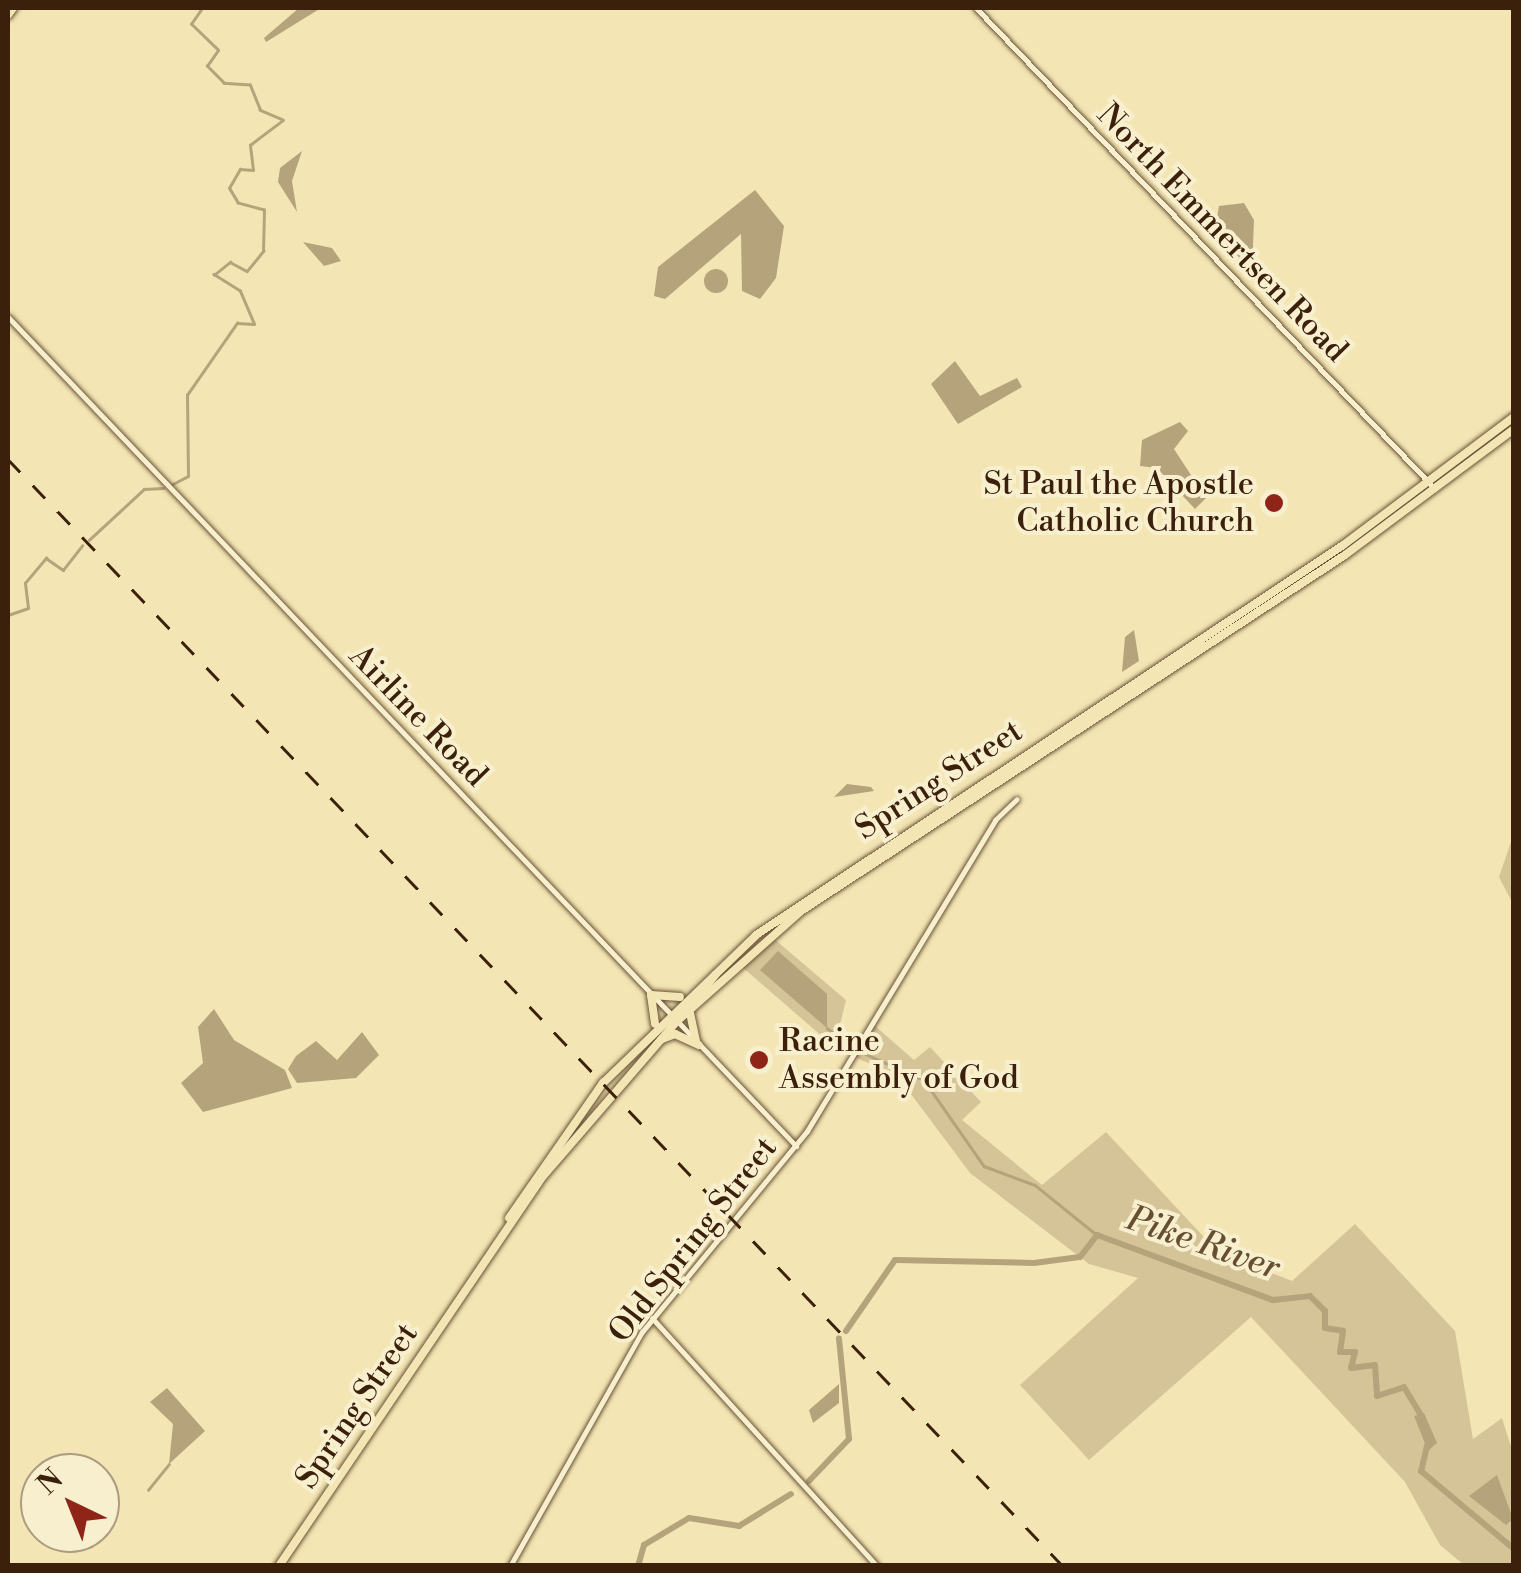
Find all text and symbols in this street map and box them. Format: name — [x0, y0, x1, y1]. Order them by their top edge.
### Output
street label: North Emmertsen Road — [1089, 96, 1355, 370]
place label: St Paul the Apostle Catholic Church — [983, 466, 1254, 541]
marker: St Paul the Apostle Catholic Church — [1263, 492, 1285, 514]
street label: Airline Road — [341, 637, 495, 795]
street label: Spring Street — [848, 712, 1030, 848]
place label: Racine Assembly of God — [779, 1023, 1019, 1098]
marker: Racine Assembly of God — [748, 1049, 770, 1071]
street label: Old Spring Street — [601, 1130, 785, 1350]
water label: Pike River — [1121, 1198, 1285, 1290]
street label: Spring Street — [288, 1316, 426, 1496]
north arrow — [20, 1453, 120, 1553]
text: N — [31, 1462, 71, 1503]

